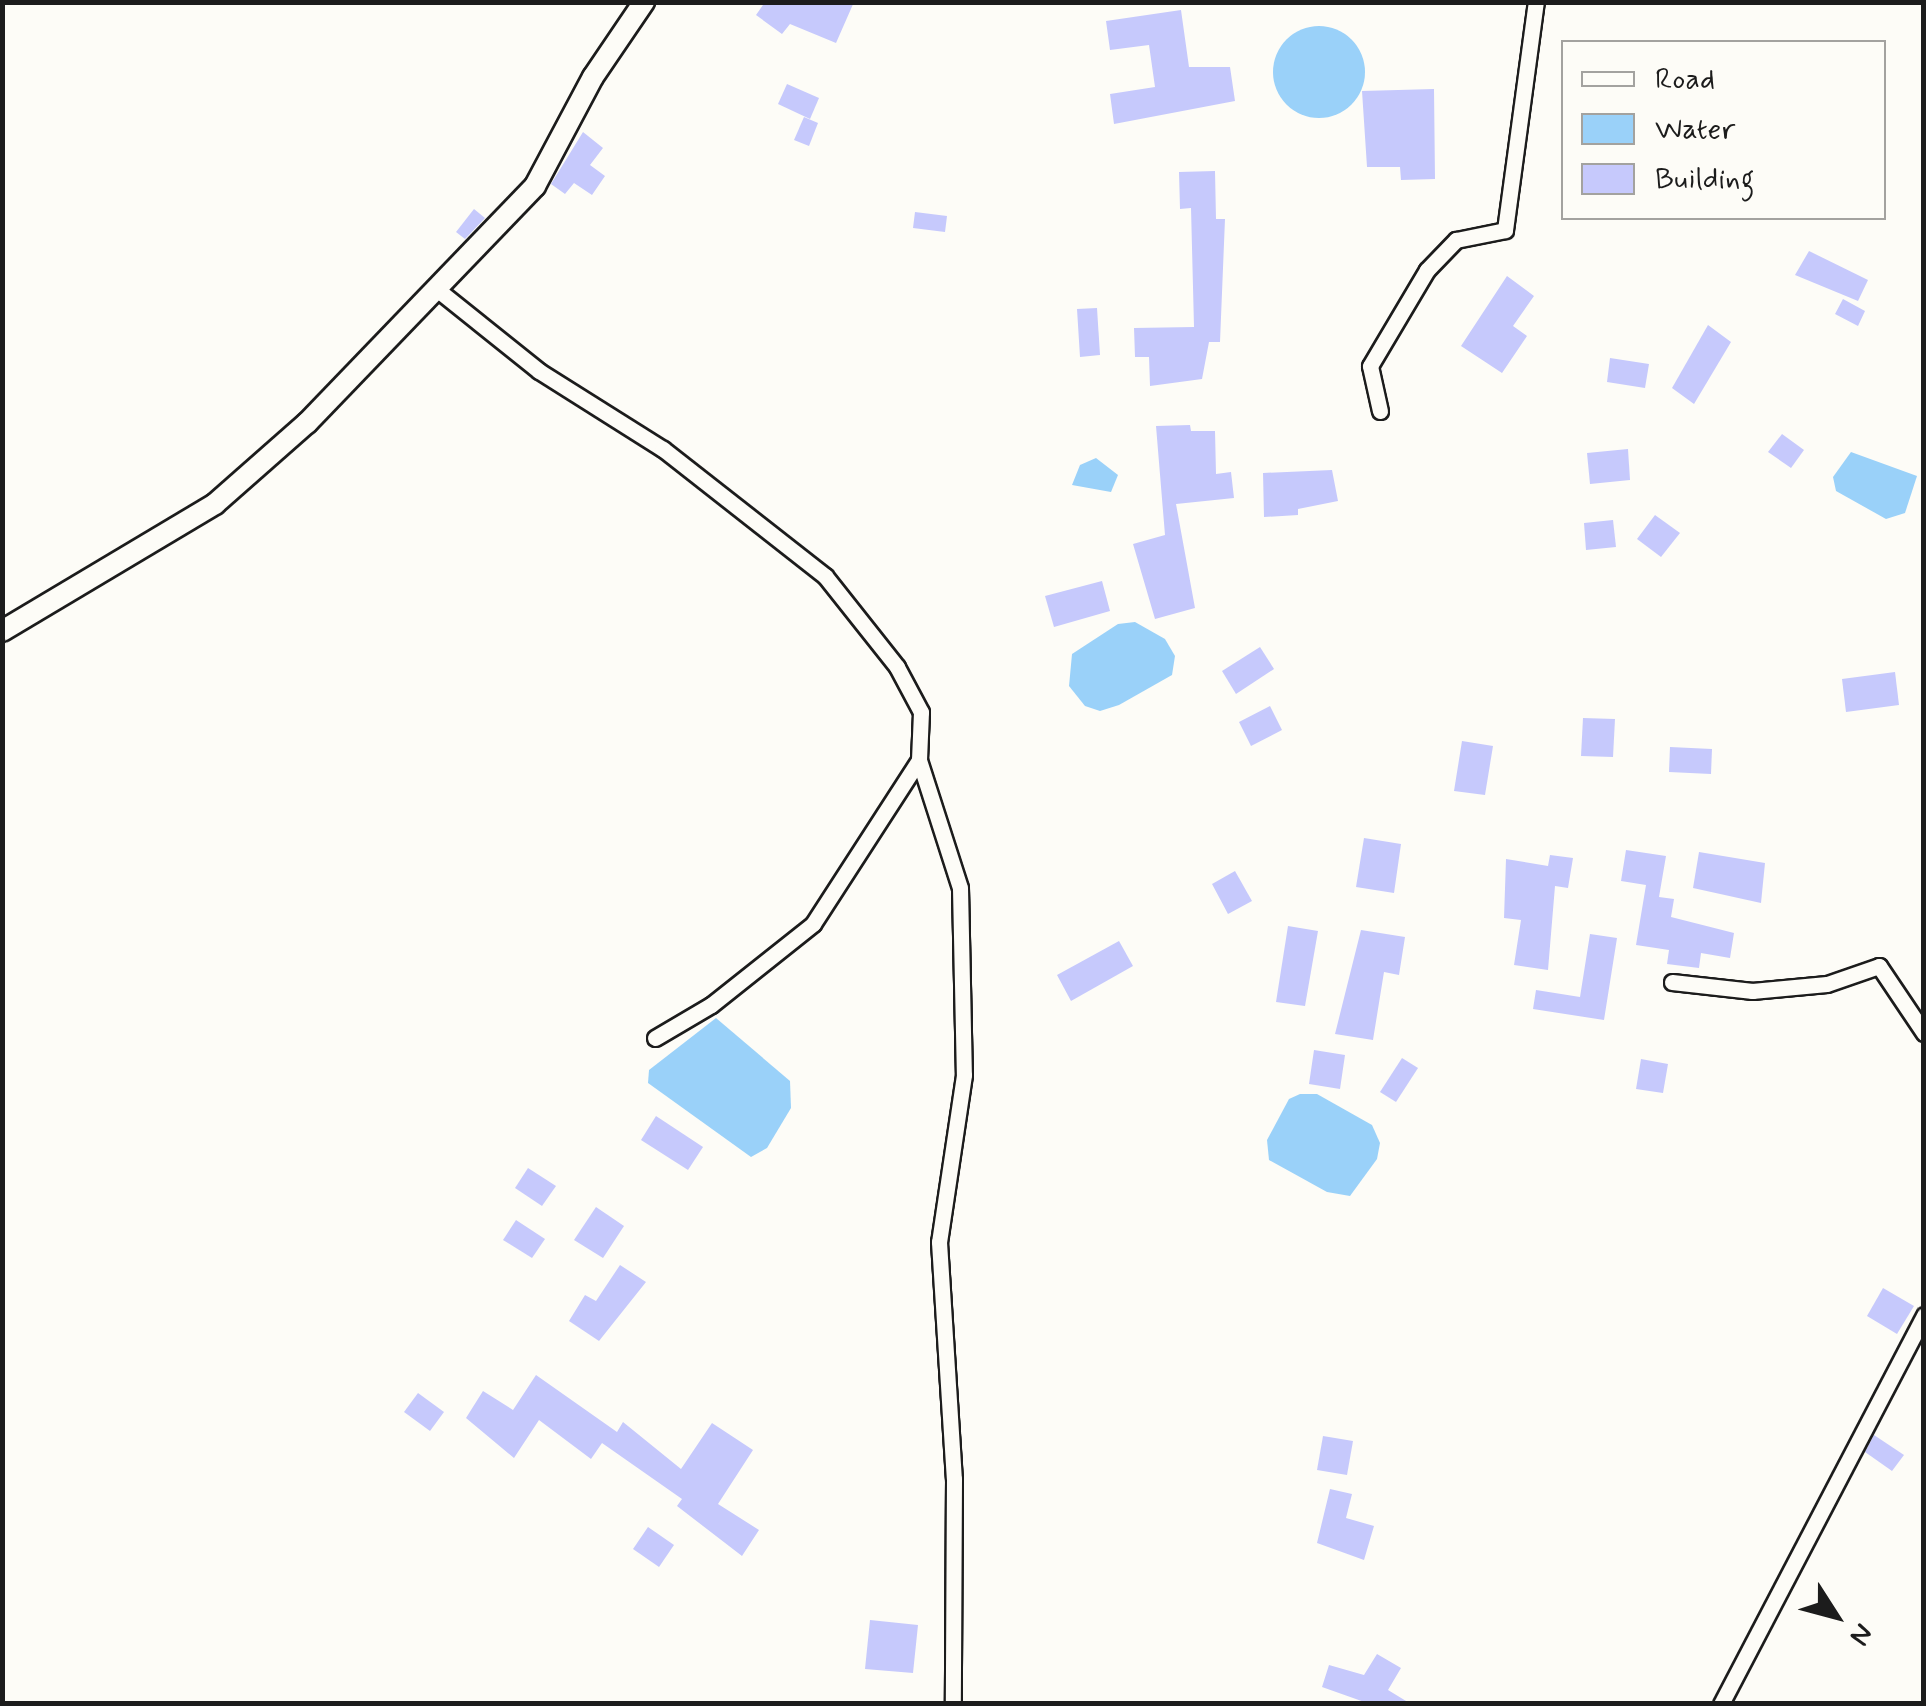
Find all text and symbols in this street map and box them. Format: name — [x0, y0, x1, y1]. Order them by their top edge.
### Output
legend — [1561, 40, 1886, 220]
text: Road — [1655, 60, 1715, 99]
text: Water — [1655, 110, 1735, 149]
text: Building — [1655, 160, 1754, 199]
north arrow — [1786, 1566, 1886, 1666]
text: N — [1840, 1616, 1881, 1652]

